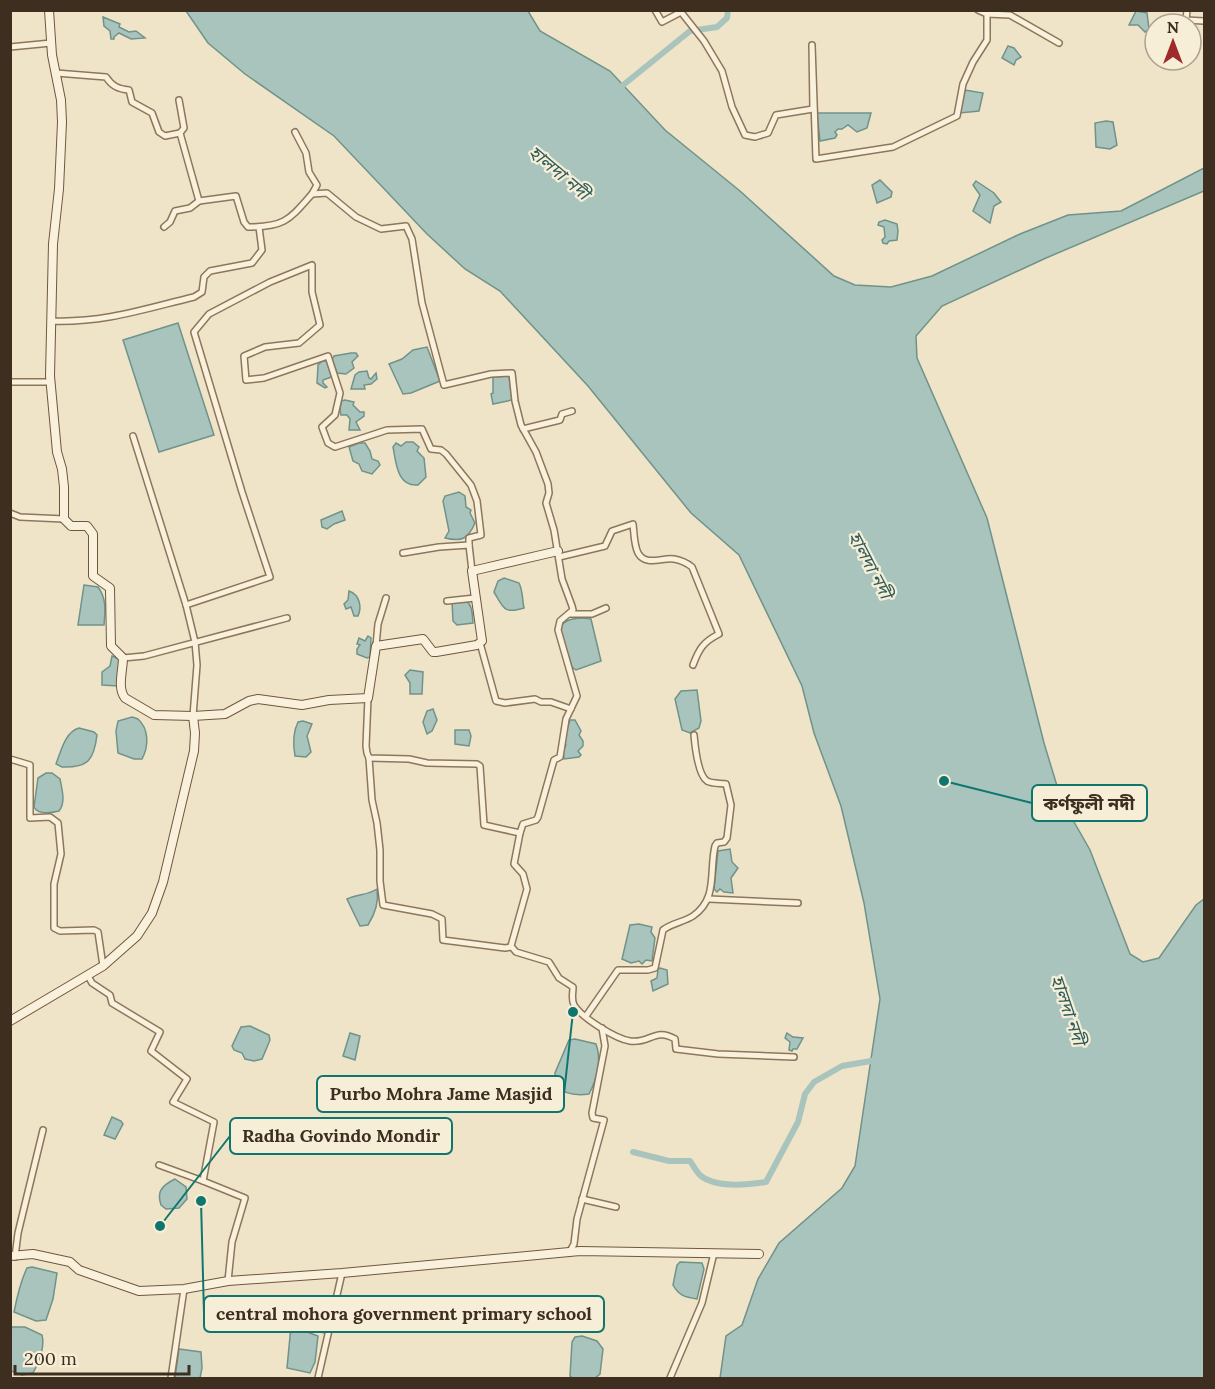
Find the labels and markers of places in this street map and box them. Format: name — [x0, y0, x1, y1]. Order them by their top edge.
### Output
callout: কর্ণফুলী নদী — [1032, 785, 1147, 821]
callout: Purbo Mohra Jame Masjid — [317, 1076, 564, 1112]
callout: Radha Govindo Mondir — [230, 1118, 452, 1154]
callout: central mohora government primary school — [204, 1296, 604, 1332]

